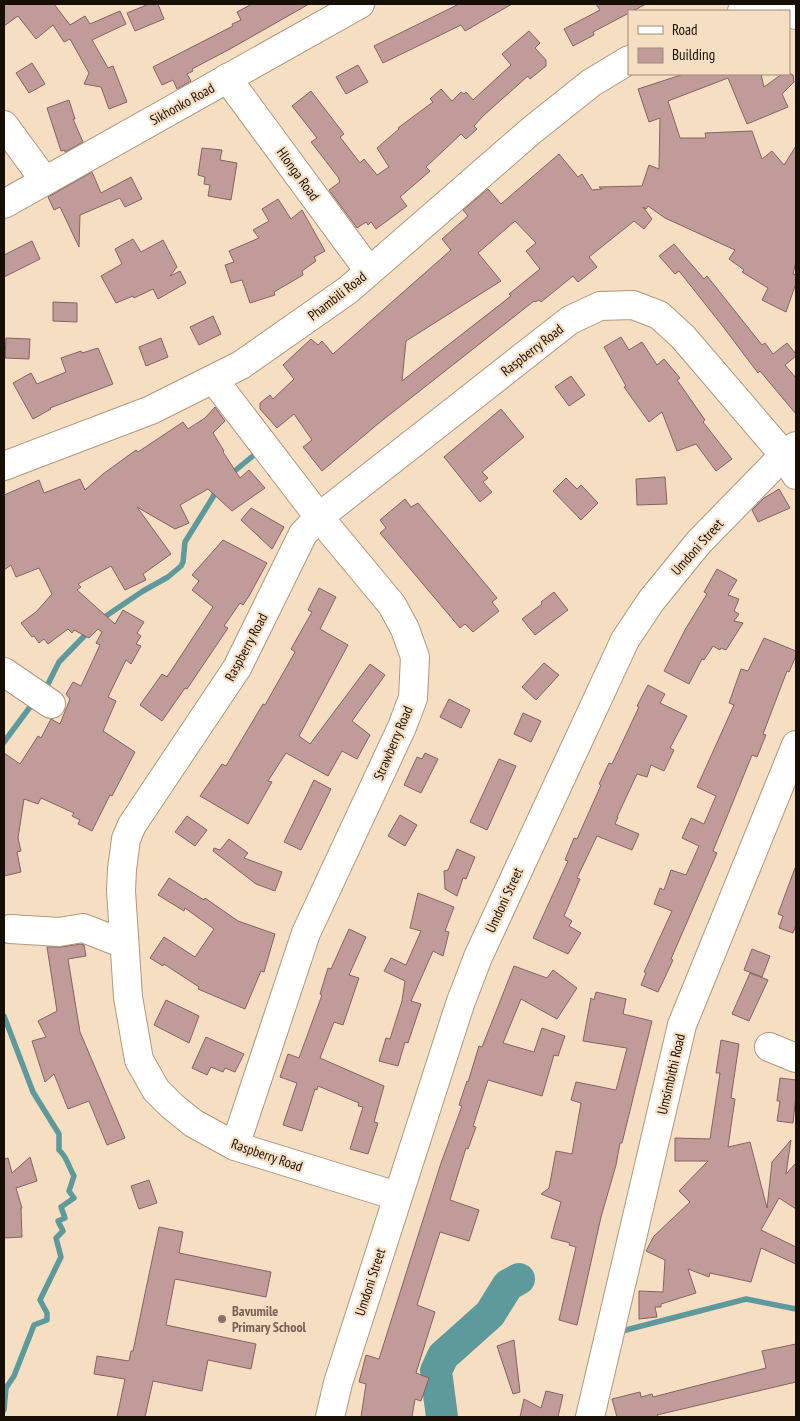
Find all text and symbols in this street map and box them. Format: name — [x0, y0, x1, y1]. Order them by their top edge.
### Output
legend — [628, 10, 790, 75]
text: Road — [672, 20, 698, 39]
text: Building — [672, 45, 715, 64]
street label: Sikhonko Road — [147, 79, 217, 129]
street label: Hlonga Road — [273, 144, 323, 204]
street label: Phambili Road — [304, 268, 370, 324]
street label: Raspberry Road — [497, 320, 567, 380]
street label: Umdoni Street — [667, 515, 727, 579]
street label: Raspberry Road — [221, 610, 271, 684]
street label: Strawberry Road — [369, 703, 417, 783]
street label: Umdoni Street — [481, 865, 527, 935]
street label: Umsimbithi Road — [653, 1032, 689, 1116]
street label: Raspberry Road — [229, 1134, 305, 1176]
street label: Umdoni Street — [351, 1246, 389, 1318]
place label: Bavumile Primary School — [232, 1302, 307, 1336]
marker: Bavumile Primary School — [216, 1313, 228, 1325]

